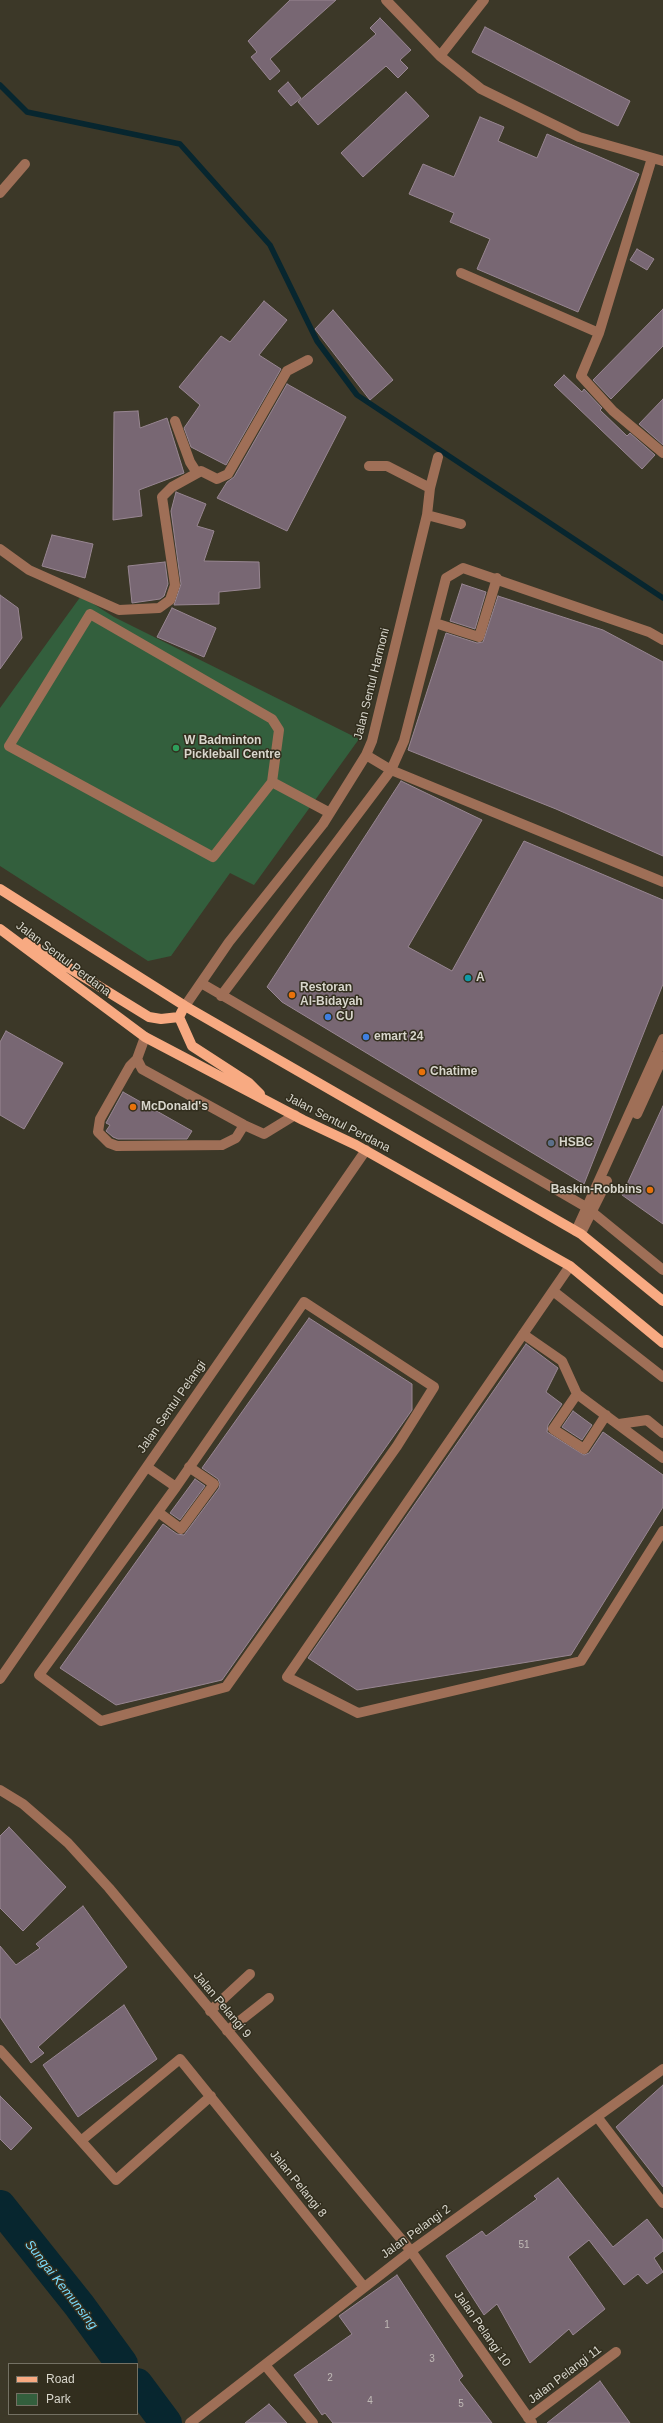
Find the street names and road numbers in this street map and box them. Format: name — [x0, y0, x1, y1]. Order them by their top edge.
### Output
street label: Jalan Sentul Harmoni — [351, 627, 393, 741]
street label: Jalan Sentul Perdana — [13, 919, 113, 999]
street label: Jalan Sentul Perdana — [284, 1091, 392, 1155]
street label: Jalan Sentul Pelangi — [135, 1358, 209, 1456]
street label: Jalan Pelangi 9 — [190, 1969, 254, 2041]
street label: Jalan Pelangi 8 — [267, 2148, 329, 2220]
street label: Jalan Pelangi 2 — [379, 2202, 453, 2262]
street label: Jalan Pelangi 10 — [451, 2289, 513, 2369]
street label: Jalan Pelangi 11 — [526, 2343, 604, 2407]

